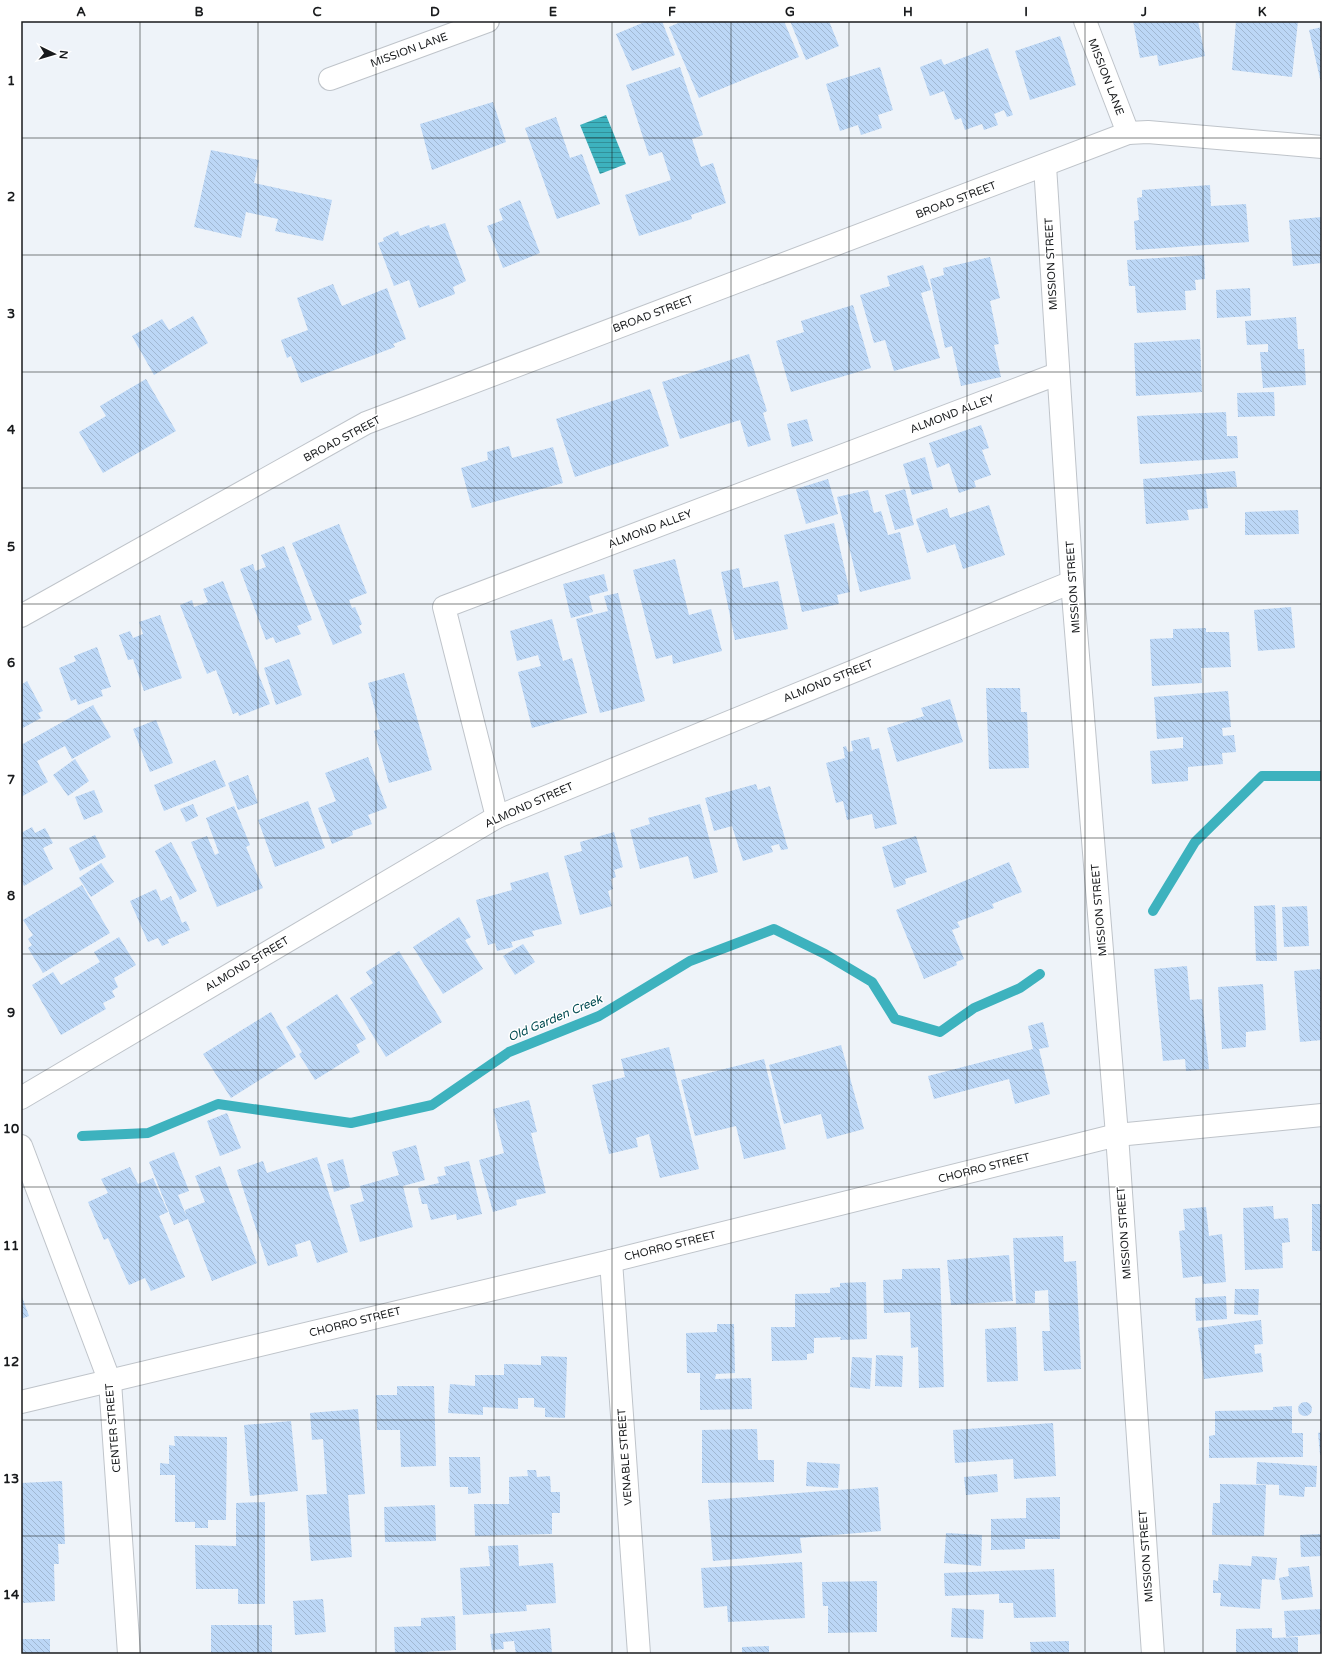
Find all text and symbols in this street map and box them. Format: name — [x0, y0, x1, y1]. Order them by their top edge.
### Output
text: A — [76, 4, 86, 20]
text: B — [194, 4, 204, 20]
text: C — [312, 4, 322, 20]
text: D — [430, 4, 440, 20]
text: E — [549, 4, 557, 20]
text: F — [668, 4, 676, 20]
text: G — [785, 4, 795, 20]
text: H — [903, 4, 913, 20]
text: I — [1024, 4, 1028, 20]
text: J — [1140, 4, 1147, 20]
text: K — [1258, 4, 1267, 20]
street label: MISSION LANE — [369, 30, 449, 70]
north arrow — [34, 34, 74, 74]
street label: MISSION LANE — [1085, 37, 1127, 117]
text: N — [57, 50, 70, 60]
text: 1 — [7, 73, 15, 89]
street label: BROAD STREET — [914, 179, 998, 221]
text: 2 — [7, 189, 15, 205]
street label: MISSION STREET — [1042, 217, 1060, 311]
street label: BROAD STREET — [611, 293, 695, 335]
text: 3 — [7, 306, 15, 322]
street label: ALMOND ALLEY — [908, 392, 996, 436]
street label: BROAD STREET — [301, 413, 383, 465]
text: 4 — [7, 422, 16, 438]
street label: ALMOND ALLEY — [606, 507, 694, 551]
text: 5 — [7, 539, 15, 555]
street label: MISSION STREET — [1063, 540, 1083, 634]
text: 6 — [7, 655, 15, 671]
street label: ALMOND STREET — [781, 657, 875, 705]
text: 7 — [7, 772, 15, 788]
street label: ALMOND STREET — [483, 779, 576, 830]
street label: MISSION STREET — [1088, 863, 1110, 957]
text: 8 — [7, 888, 15, 904]
street label: ALMOND STREET — [203, 934, 292, 994]
water label: Old Garden Creek — [506, 991, 606, 1044]
text: 9 — [7, 1005, 15, 1021]
text: 10 — [3, 1121, 19, 1137]
street label: CHORRO STREET — [937, 1150, 1031, 1186]
street label: MISSION STREET — [1114, 1186, 1134, 1280]
street label: CHORRO STREET — [623, 1228, 717, 1264]
text: 11 — [3, 1238, 19, 1254]
street label: CHORRO STREET — [308, 1304, 402, 1340]
text: 12 — [3, 1354, 19, 1370]
street label: CENTER STREET — [103, 1383, 123, 1473]
street label: VENABLE STREET — [615, 1408, 635, 1506]
text: 13 — [3, 1471, 19, 1487]
street label: MISSION STREET — [1136, 1509, 1156, 1603]
text: 14 — [3, 1587, 20, 1603]

